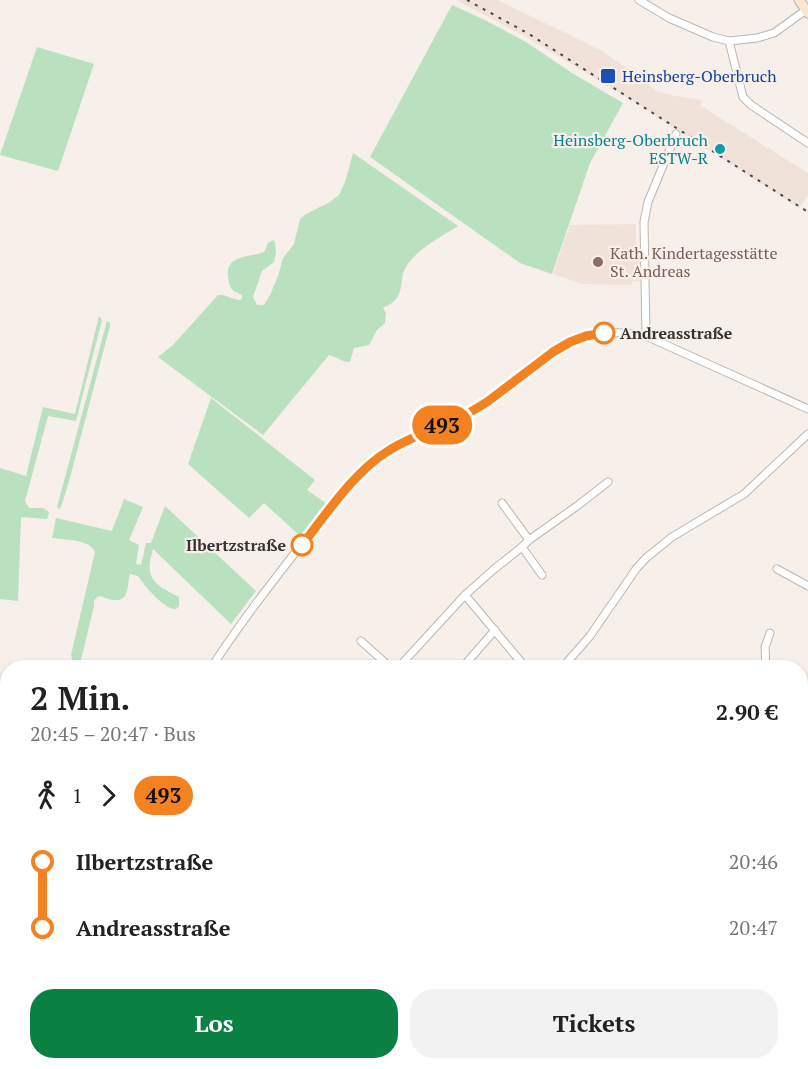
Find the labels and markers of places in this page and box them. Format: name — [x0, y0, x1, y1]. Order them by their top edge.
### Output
place label: Heinsberg-Oberbruch — [622, 65, 777, 87]
marker: Heinsberg-Oberbruch — [599, 67, 617, 85]
place label: Heinsberg-Oberbruch ESTW-R — [553, 129, 709, 169]
marker: Heinsberg-Oberbruch ESTW-R — [713, 142, 727, 156]
place label: Kath. Kindertagesstätte St. Andreas — [610, 242, 777, 282]
marker: Kath. Kindertagesstätte St. Andreas — [591, 255, 605, 269]
marker: Andreasstraße — [593, 322, 615, 344]
place label: Andreasstraße — [620, 322, 733, 344]
place label: Ilbertzstraße — [186, 534, 286, 556]
marker: Ilbertzstraße — [291, 534, 313, 556]

